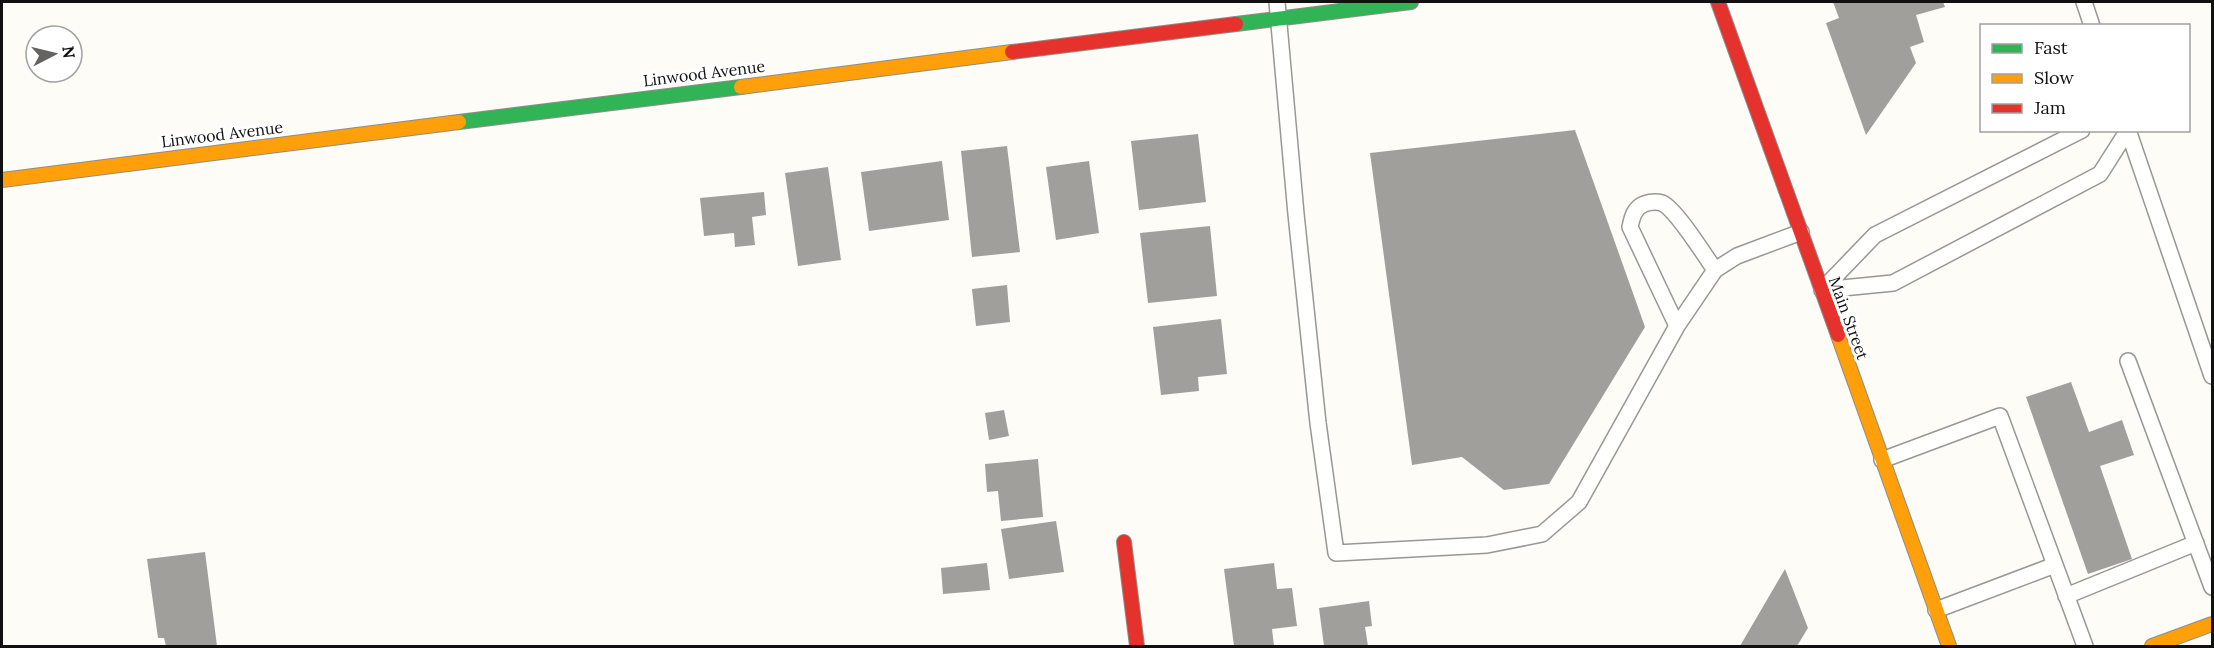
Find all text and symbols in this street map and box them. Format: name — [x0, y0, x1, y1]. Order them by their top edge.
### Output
north arrow — [24, 24, 84, 84]
legend — [1980, 24, 2190, 132]
text: Fast — [2034, 36, 2068, 59]
text: N — [58, 45, 80, 60]
street label: Linwood Avenue — [642, 56, 766, 90]
text: Slow — [2034, 66, 2074, 89]
text: Jam — [2033, 96, 2066, 119]
street label: Linwood Avenue — [160, 117, 284, 151]
street label: Main Street — [1825, 274, 1874, 363]

